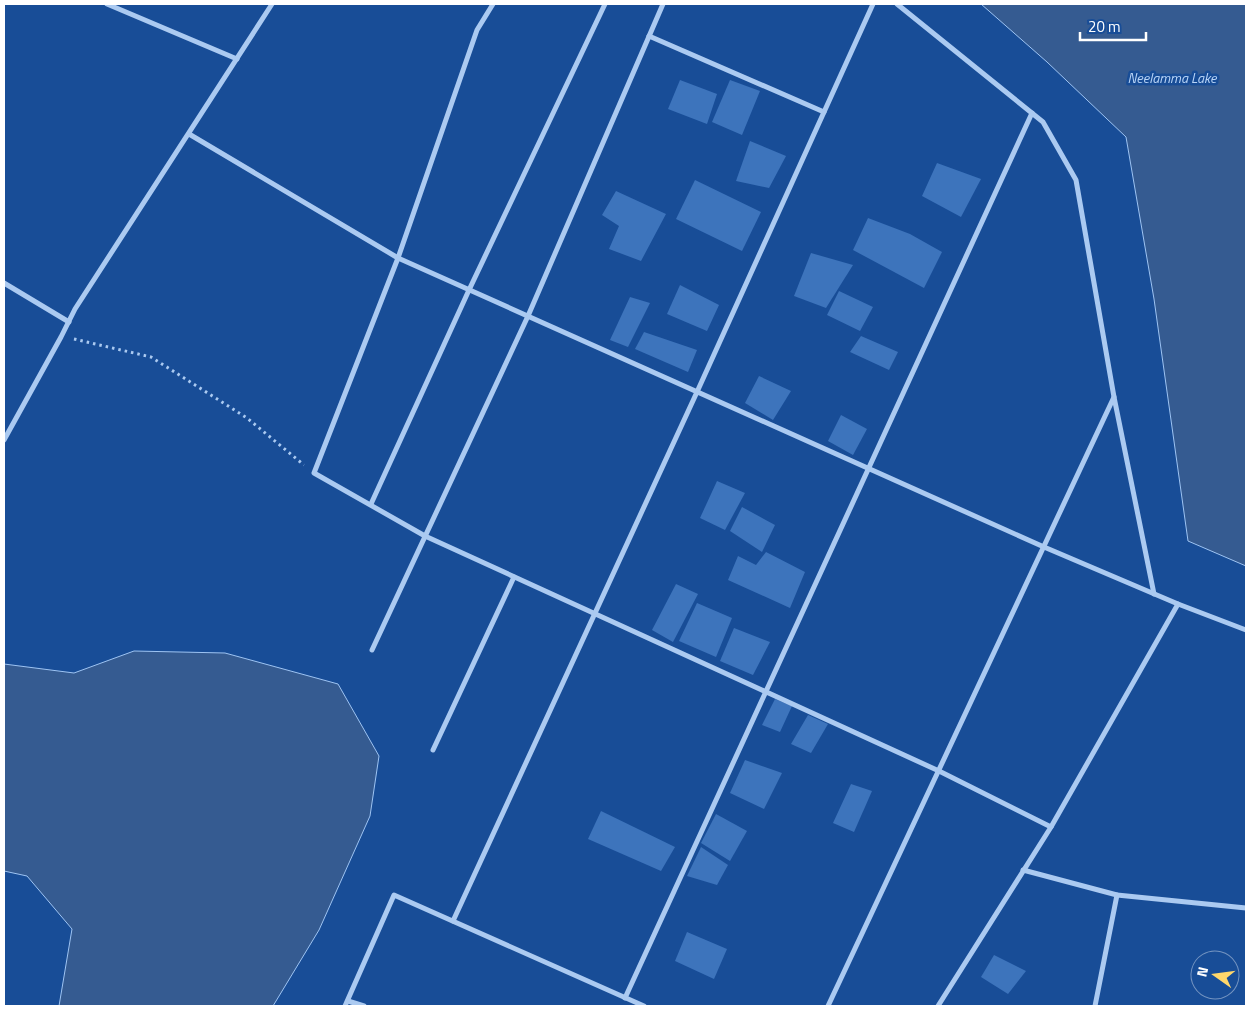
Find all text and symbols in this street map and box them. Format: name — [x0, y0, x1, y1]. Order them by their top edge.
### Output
scale bar — [1080, 10, 1146, 42]
text: 20 m — [1088, 15, 1121, 38]
water label: Neelamma Lake — [1128, 67, 1218, 88]
north arrow — [1190, 950, 1240, 1000]
text: N — [1191, 964, 1213, 979]

